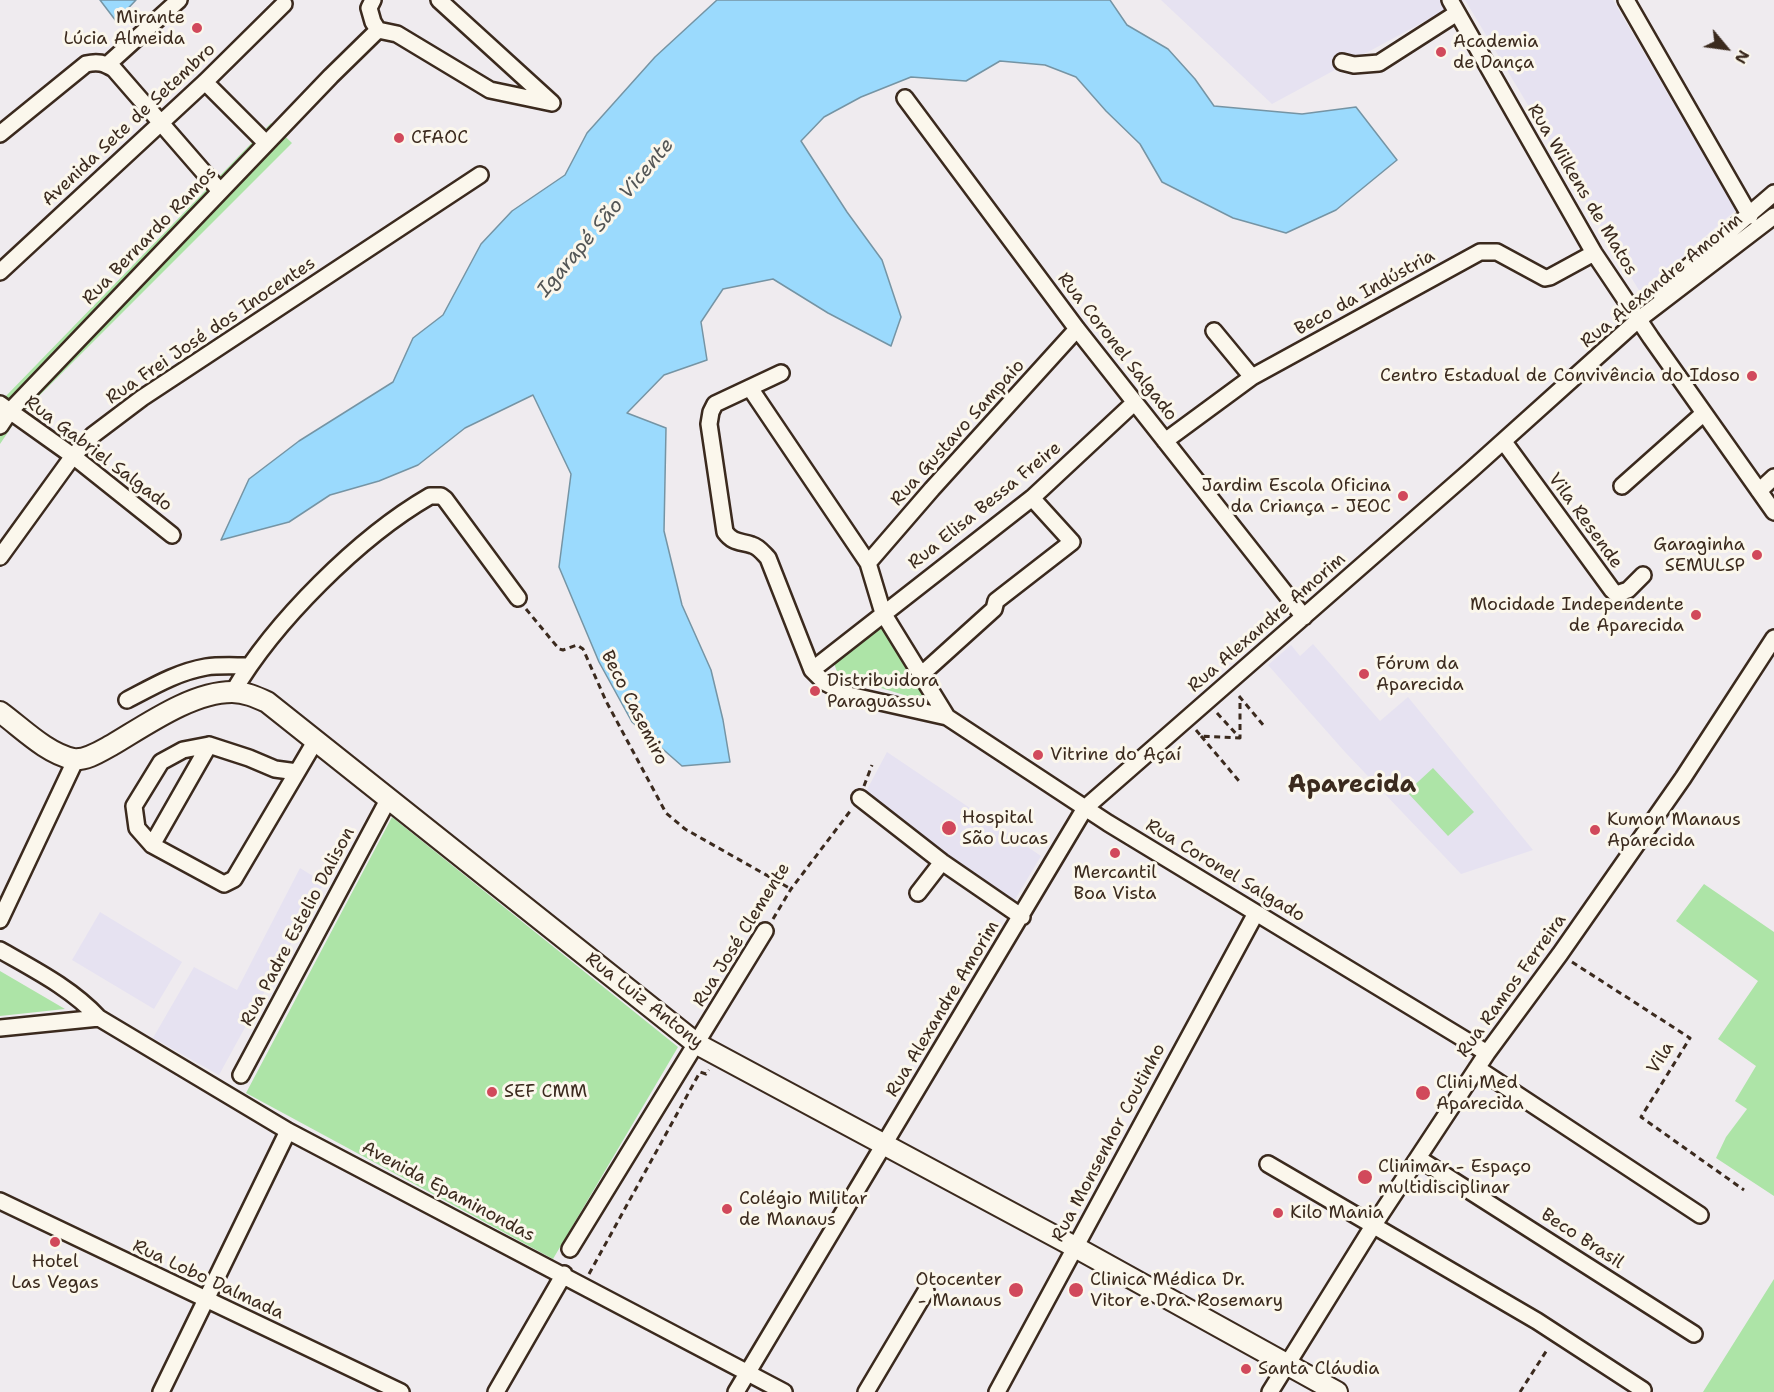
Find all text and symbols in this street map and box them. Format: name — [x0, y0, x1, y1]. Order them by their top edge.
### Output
place label: Mirante Lúcia Almeida — [64, 7, 185, 50]
north arrow — [1696, 18, 1756, 78]
marker: Mirante Lúcia Almeida — [190, 21, 204, 35]
place label: Academia de Dança — [1453, 31, 1539, 74]
street label: Avenida Sete de Setembro — [38, 39, 220, 211]
marker: Academia de Dança — [1434, 45, 1448, 59]
text: N — [1730, 46, 1754, 68]
street label: Rua Wilkens de Matos — [1522, 101, 1642, 279]
place label: CFAOC — [411, 127, 468, 149]
marker: CFAOC — [392, 131, 406, 145]
water label: Igarapé São Vicente — [533, 134, 679, 302]
street label: Rua Bernardo Ramos — [78, 162, 222, 310]
street label: Rua Alexandre Amorim — [1577, 209, 1747, 353]
street label: Beco da Indústria — [1291, 246, 1439, 340]
street label: Rua Frei José dos Inocentes — [102, 253, 320, 409]
street label: Rua Coronel Salgado — [1052, 269, 1182, 425]
street label: Rua Gustavo Sampaio — [886, 355, 1030, 511]
place label: Centro Estadual de Convivência do Idoso — [1380, 365, 1740, 387]
marker: Centro Estadual de Convivência do Idoso — [1745, 369, 1759, 383]
street label: Rua Gabriel Salgado — [20, 391, 176, 517]
street label: Rua Elisa Bessa Freire — [904, 438, 1066, 574]
street label: Vila Resende — [1543, 469, 1627, 573]
place label: Jardim Escola Oficina da Criança - JEOC — [1202, 475, 1391, 518]
marker: Jardim Escola Oficina da Criança - JEOC — [1396, 489, 1410, 503]
place label: Garaginha SEMULSP — [1653, 534, 1745, 576]
marker: Garaginha SEMULSP — [1750, 548, 1764, 562]
street label: Rua Alexandre Amorim — [1184, 549, 1350, 697]
place label: Mocidade Independente de Aparecida — [1470, 594, 1684, 636]
marker: Mocidade Independente de Aparecida — [1689, 608, 1703, 622]
street label: Beco Casemiro — [596, 647, 672, 769]
place label: Fórum da Aparecida — [1376, 653, 1464, 696]
marker: Fórum da Aparecida — [1357, 667, 1371, 681]
place label: Distribuidora Paraguassu — [827, 670, 939, 712]
marker: Distribuidora Paraguassu — [808, 684, 822, 698]
place label: Vitrine do Açaí — [1050, 744, 1181, 766]
marker: Vitrine do Açaí — [1031, 748, 1045, 762]
district label: Aparecida — [1288, 772, 1416, 800]
place label: Hospital São Lucas — [962, 807, 1048, 850]
place label: Kumon Manaus Aparecida — [1607, 809, 1741, 852]
street label: Rua Coronel Salgado — [1141, 815, 1309, 927]
marker: Hospital São Lucas — [940, 819, 958, 837]
marker: Kumon Manaus Aparecida — [1588, 823, 1602, 837]
street label: Rua Padre Estelio Dalison — [236, 824, 360, 1030]
marker: Mercantil Boa Vista — [1108, 846, 1122, 860]
street label: Rua José Clemente — [689, 859, 795, 1011]
place label: Mercantil Boa Vista — [1073, 862, 1157, 904]
street label: Rua Ramos Ferreira — [1453, 910, 1571, 1062]
street label: Rua Alexandre Amorim — [882, 917, 1004, 1101]
street label: Rua Luiz Antony — [581, 948, 707, 1054]
street label: Vila — [1643, 1038, 1679, 1078]
street label: Rua Monsenhor Coutinho — [1047, 1040, 1171, 1246]
place label: Clini Med Aparecida — [1436, 1072, 1524, 1114]
place label: SEF CMM — [504, 1081, 587, 1103]
marker: Clini Med Aparecida — [1414, 1084, 1432, 1102]
marker: SEF CMM — [485, 1085, 499, 1099]
street label: Avenida Epaminondas — [358, 1137, 538, 1247]
place label: Clinimar - Espaço multidisciplinar — [1378, 1156, 1531, 1198]
marker: Clinimar - Espaço multidisciplinar — [1356, 1168, 1374, 1186]
place label: Colégio Militar de Manaus — [739, 1188, 868, 1230]
marker: Colégio Militar de Manaus — [720, 1202, 734, 1216]
place label: Kilo Mania — [1290, 1202, 1384, 1224]
street label: Beco Brasil — [1537, 1204, 1627, 1274]
marker: Kilo Mania — [1271, 1206, 1285, 1220]
marker: Hotel Las Vegas — [48, 1235, 62, 1249]
street label: Rua Lobo Dalmada — [129, 1235, 287, 1325]
place label: Hotel Las Vegas — [11, 1251, 99, 1294]
place label: Otocenter - Manaus — [916, 1269, 1002, 1312]
place label: Clinica Médica Dr. Vitor e Dra. Rosemary — [1090, 1269, 1283, 1312]
marker: Otocenter - Manaus — [1007, 1281, 1025, 1299]
marker: Clinica Médica Dr. Vitor e Dra. Rosemary — [1067, 1281, 1085, 1299]
place label: Santa Cláudia — [1258, 1358, 1379, 1380]
marker: Santa Cláudia — [1239, 1362, 1253, 1376]

